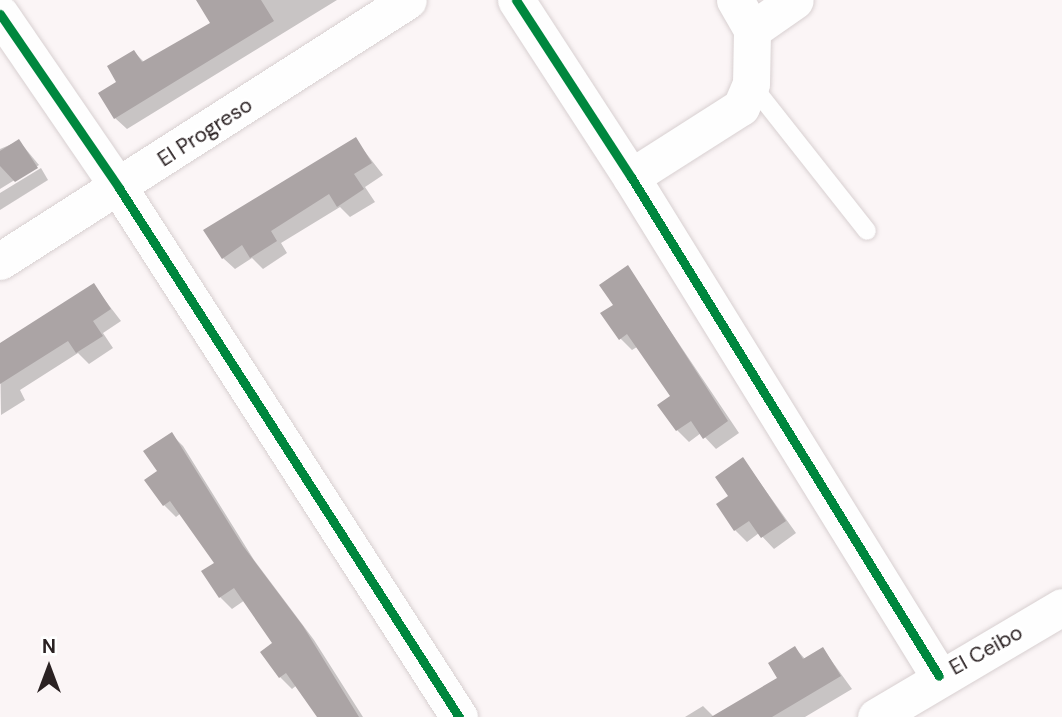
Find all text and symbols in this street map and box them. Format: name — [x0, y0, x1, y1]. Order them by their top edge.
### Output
street label: El Progreso — [153, 92, 257, 172]
street label: El Ceibo — [945, 620, 1027, 680]
north arrow — [14, 633, 84, 703]
text: N — [42, 634, 56, 659]

